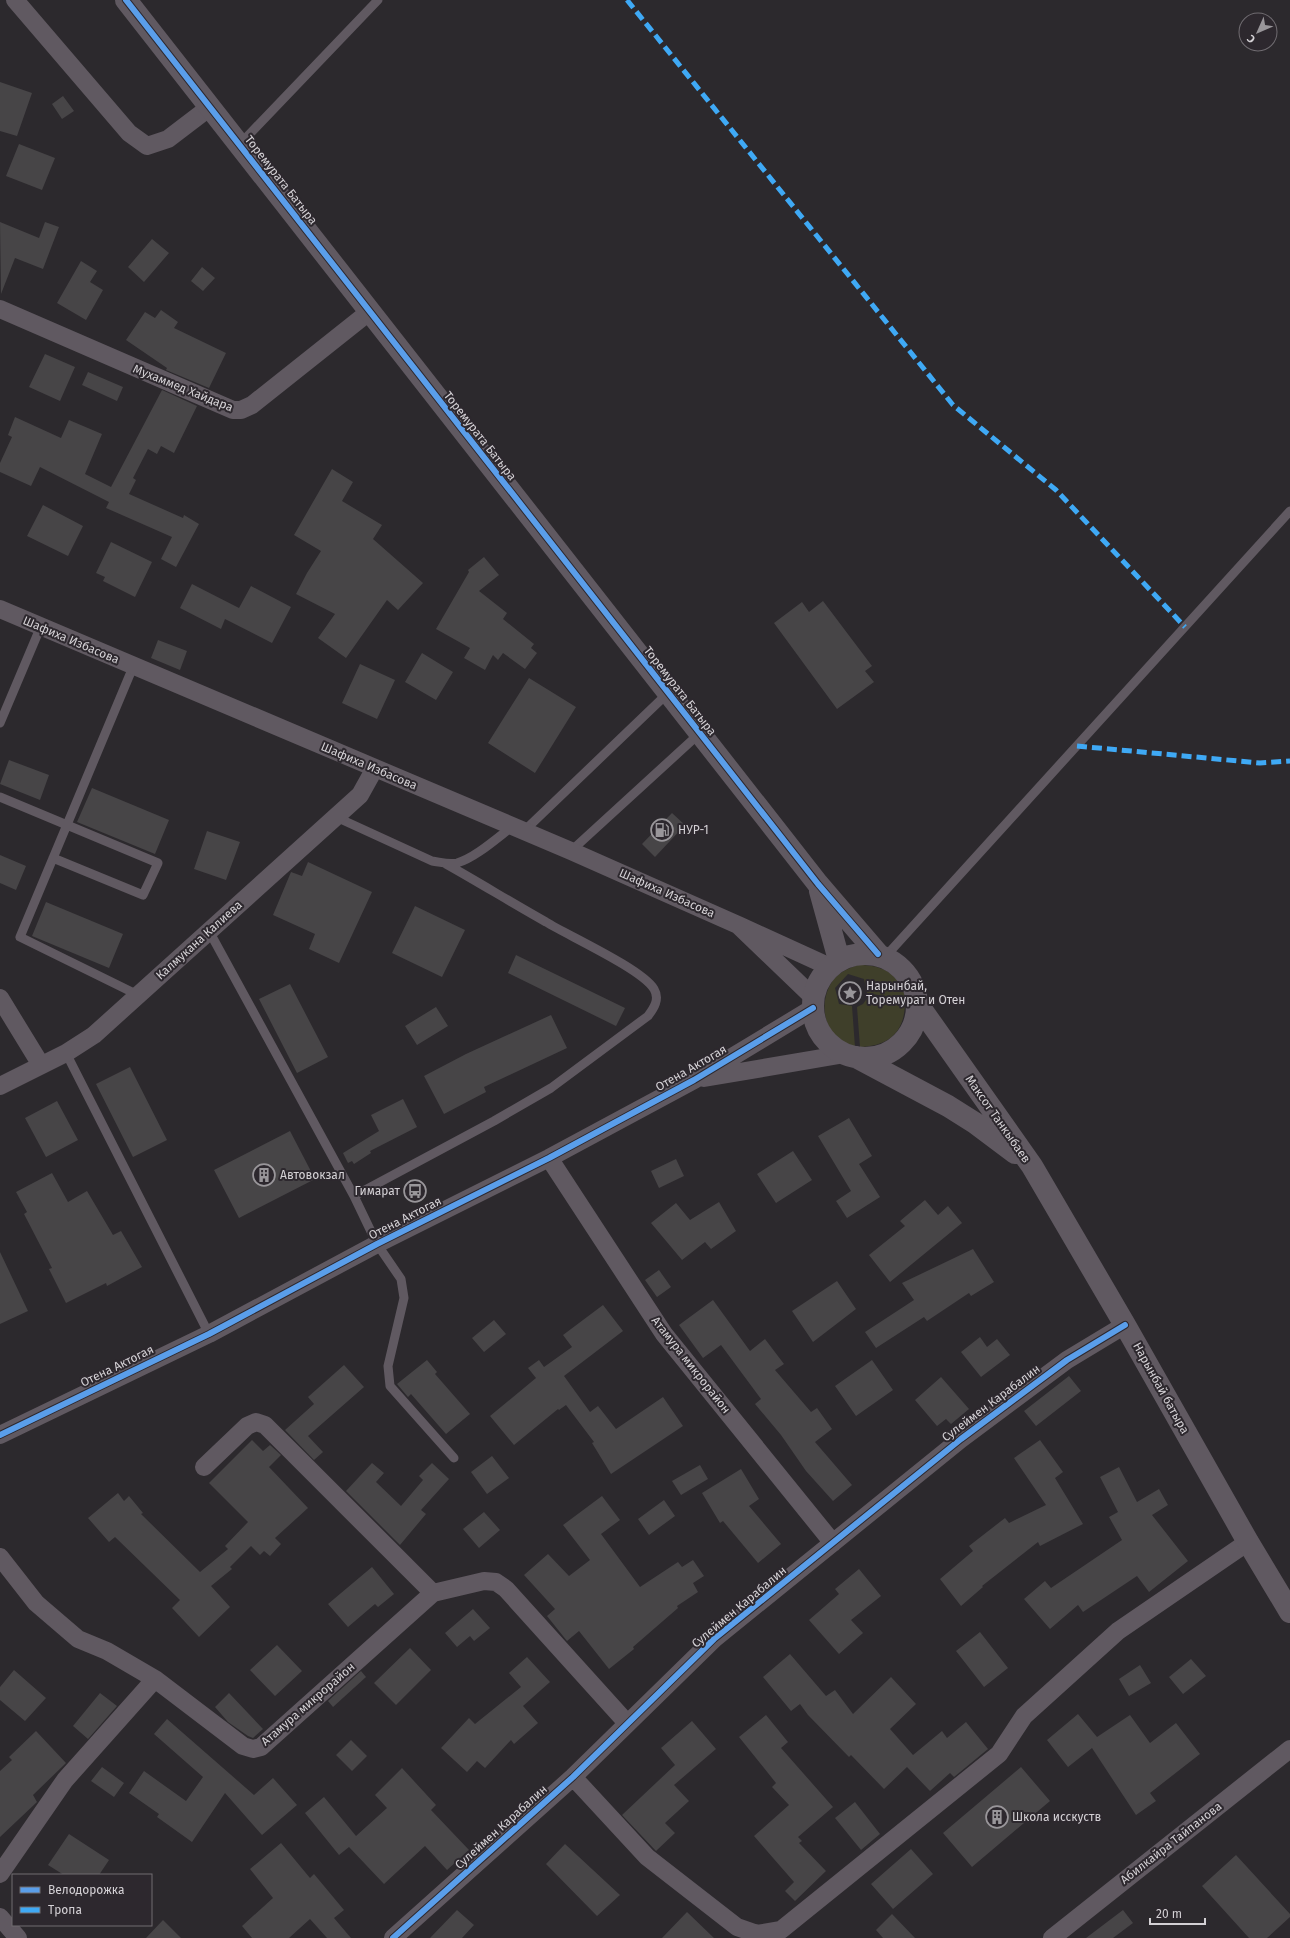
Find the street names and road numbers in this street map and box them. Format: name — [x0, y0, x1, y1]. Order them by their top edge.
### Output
street label: Торемурата Батыра — [242, 133, 320, 227]
street label: Мухаммед Хайдара — [131, 362, 235, 414]
street label: Торемурата Батыра — [441, 389, 519, 483]
street label: Шафиха Избасова — [21, 613, 121, 667]
street label: Торемурата Батыра — [641, 644, 719, 738]
street label: Шафиха Избасова — [319, 739, 419, 793]
street label: Шафиха Избасова — [617, 866, 717, 920]
street label: Калмукана Калиева — [153, 898, 245, 982]
street label: Отена Актогая — [653, 1042, 729, 1094]
street label: Максот Танкыбаев — [963, 1072, 1034, 1166]
street label: Отена Актогая — [366, 1194, 444, 1242]
street label: Атамура микрорайон — [649, 1314, 733, 1416]
street label: Нарынбай батыра — [1130, 1340, 1192, 1436]
street label: Отена Актогая — [78, 1342, 156, 1390]
street label: Сулеймен Карабалин — [939, 1362, 1043, 1444]
street label: Сулеймен Карабалин — [689, 1563, 789, 1651]
street label: Атамура микрорайон — [258, 1660, 358, 1748]
street label: Сулеймен Карабалин — [452, 1782, 550, 1872]
street label: Абилкайра Тайпанова — [1118, 1799, 1224, 1887]

